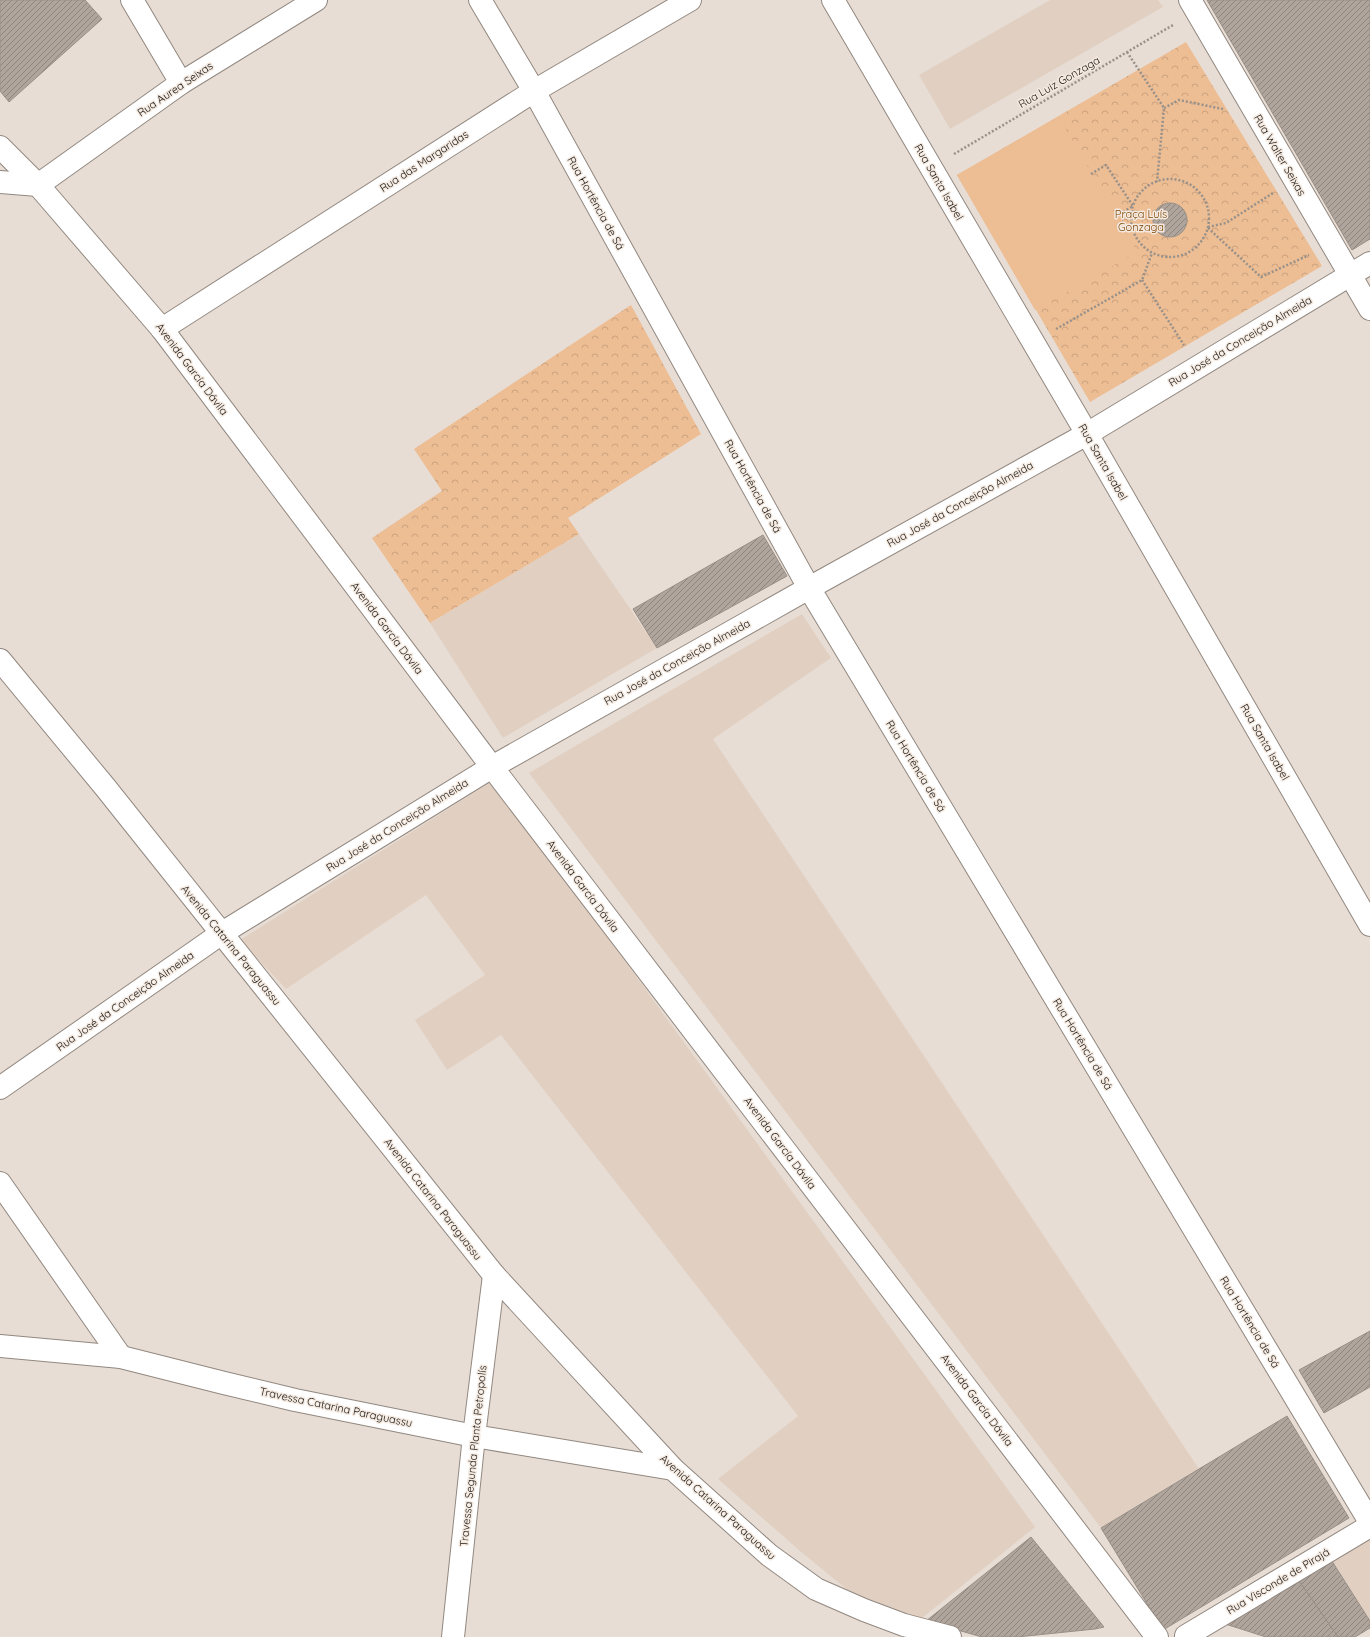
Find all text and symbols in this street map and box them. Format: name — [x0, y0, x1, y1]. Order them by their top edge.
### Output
street label: Rua Luiz Gonzaga — [1016, 53, 1102, 111]
street label: Rua Aurea Seixas — [134, 59, 216, 119]
street label: Rua Walter Seixas — [1251, 112, 1309, 198]
street label: Rua das Margaridas — [377, 127, 471, 195]
street label: Rua Santa Isabel — [911, 141, 967, 223]
street label: Rua Hortência de Sá — [565, 154, 627, 252]
park label: Praça Luís Gonzaga — [1115, 207, 1167, 234]
street label: Rua José da Conceição Almeida — [1166, 293, 1314, 389]
street label: Avenida García Dávila — [153, 320, 231, 418]
street label: Rua Santa Isabel — [1075, 421, 1131, 503]
street label: Rua Hortência de Sá — [722, 437, 784, 535]
street label: Rua José da Conceição Almeida — [884, 458, 1036, 550]
street label: Avenida García Dávila — [348, 579, 426, 677]
street label: Rua José da Conceição Almeida — [601, 616, 753, 708]
street label: Rua Santa Isabel — [1237, 701, 1293, 783]
street label: Rua Hortência de Sá — [883, 718, 949, 814]
street label: Rua José da Conceição Almeida — [323, 775, 471, 875]
street label: Avenida García Dávila — [544, 837, 622, 935]
street label: Avenida Catarina Paraguassu — [178, 882, 284, 1008]
street label: Rua José da Conceição Almeida — [53, 948, 197, 1054]
street label: Rua Hortência de Sá — [1050, 996, 1116, 1092]
street label: Avenida García Dávila — [741, 1094, 819, 1192]
street label: Avenida Catarina Paraguassu — [381, 1135, 485, 1263]
street label: Rua Hortência de Sá — [1217, 1274, 1283, 1370]
street label: Avenida García Dávila — [938, 1351, 1016, 1449]
street label: Travessa Segunda Planta Petropolís — [456, 1364, 490, 1548]
street label: Travessa Catarina Paraguassu — [258, 1384, 414, 1430]
street label: Avenida Catarina Paraguassu — [657, 1451, 779, 1563]
street label: Rua Visconde de Pirajá — [1224, 1545, 1332, 1617]

